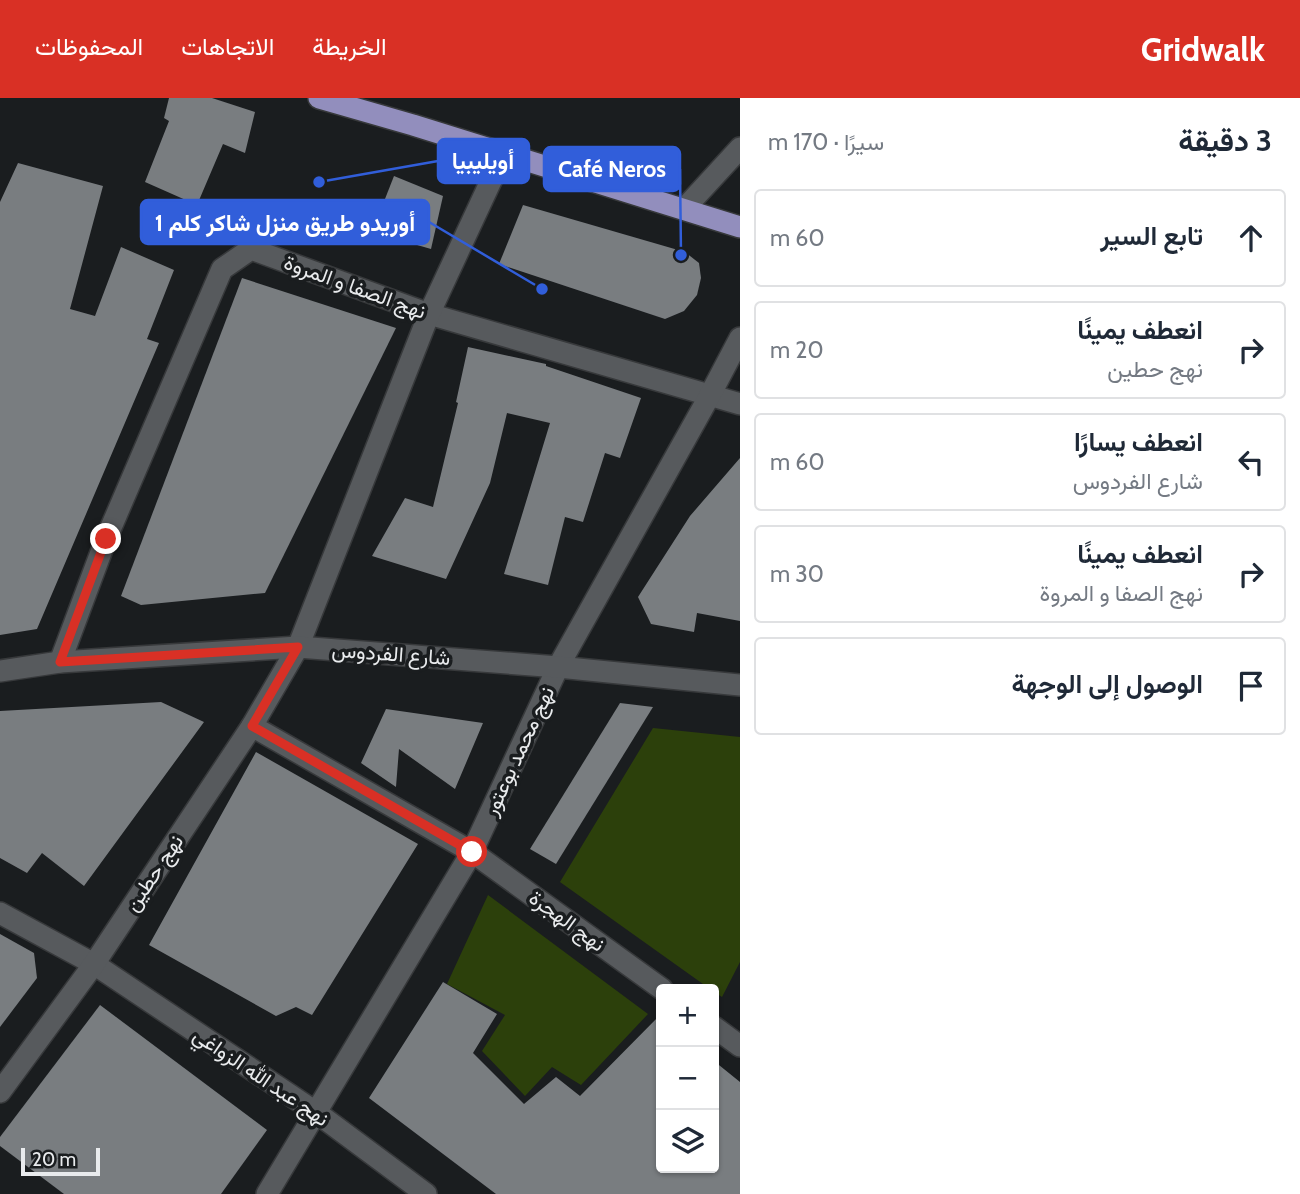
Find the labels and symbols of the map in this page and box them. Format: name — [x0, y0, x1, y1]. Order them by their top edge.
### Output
callout: أويليبيا — [438, 139, 529, 183]
text: أويليبيا — [452, 147, 514, 176]
callout: Café Neros — [544, 147, 680, 191]
text: Café Neros — [558, 155, 666, 183]
callout: أوريدو طريق منزل شاكر كلم 1 — [141, 200, 429, 244]
text: أوريدو طريق منزل شاكر كلم 1 — [155, 209, 415, 238]
street label: نهج الصفا و المروة — [280, 249, 430, 326]
route end — [90, 523, 121, 554]
street label: شارع الفردوس — [331, 637, 451, 672]
street label: نهج محمد بوعتور — [477, 682, 561, 821]
street label: نهج حطين — [119, 830, 190, 917]
route start — [456, 836, 487, 867]
street label: نهج الهجرة — [523, 885, 610, 958]
street label: نهج عبد الله الزواغي — [186, 1022, 334, 1135]
scale bar — [21, 1145, 100, 1177]

